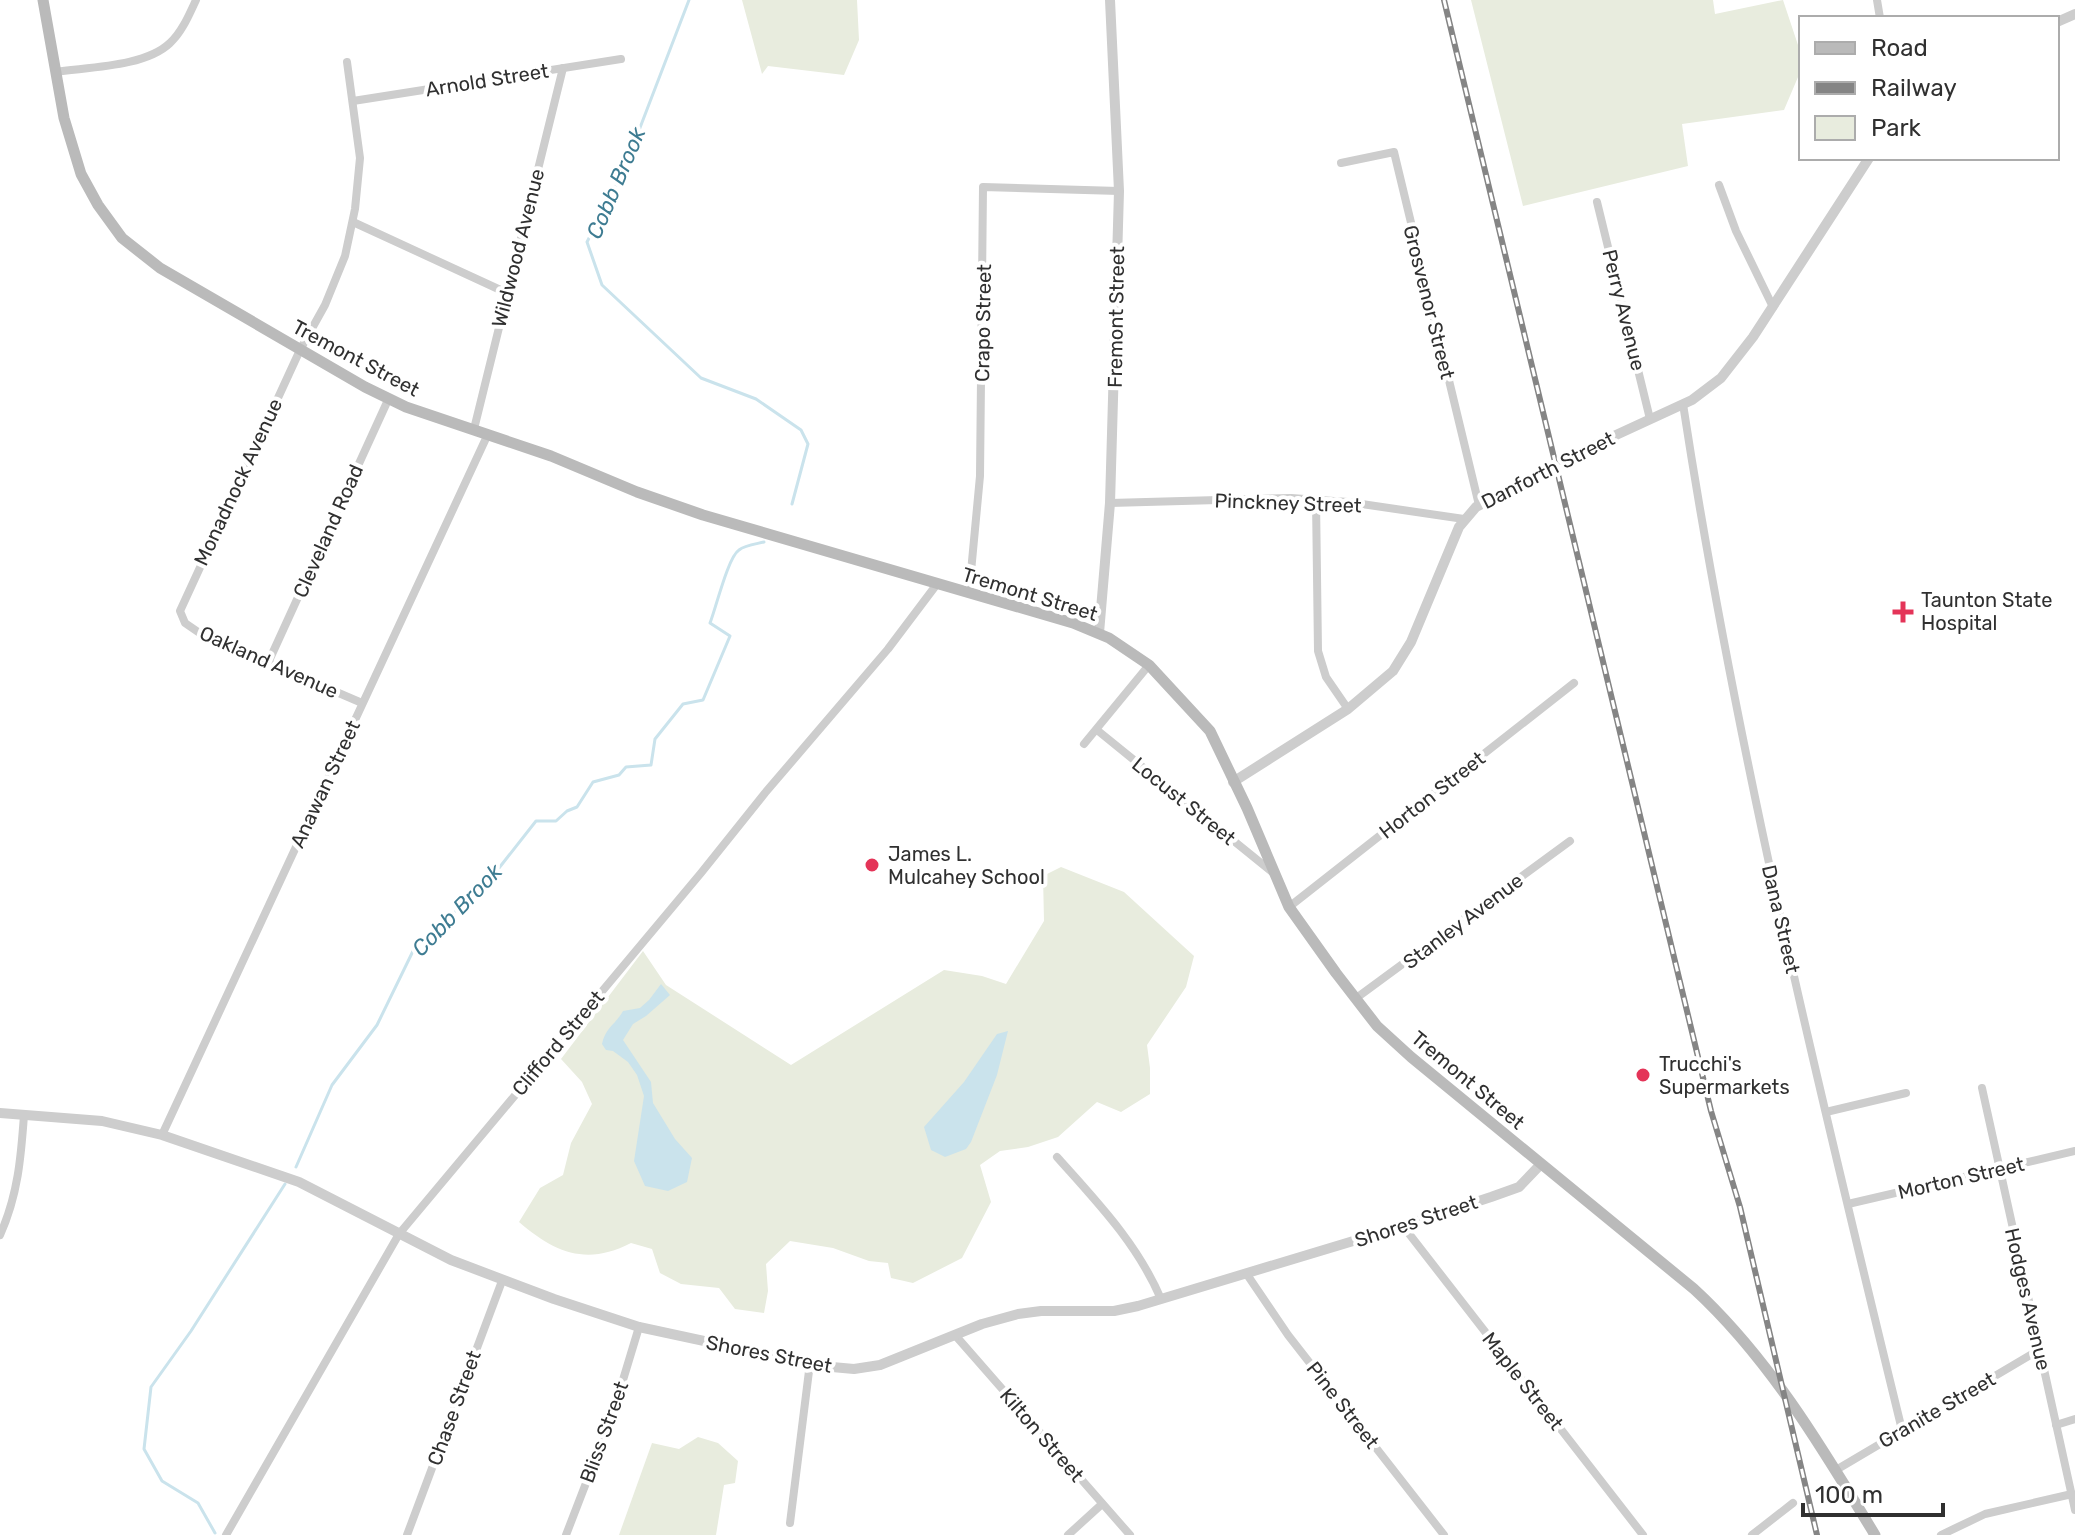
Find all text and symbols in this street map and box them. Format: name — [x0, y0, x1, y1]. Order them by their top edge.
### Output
legend — [1799, 16, 2059, 160]
text: Road — [1871, 34, 1928, 62]
street label: Arnold Street — [424, 58, 550, 102]
text: Railway — [1871, 74, 1957, 102]
text: Park — [1871, 114, 1922, 142]
water label: Cobb Brook — [580, 123, 652, 243]
street label: Wildwood Avenue — [487, 166, 549, 330]
street label: Grosvenor Street — [1398, 223, 1460, 382]
street label: Fremont Street — [1103, 246, 1129, 388]
street label: Perry Avenue — [1597, 247, 1651, 373]
street label: Crapo Street — [970, 264, 996, 382]
street label: Tremont Street — [288, 314, 424, 402]
street label: Monadnock Avenue — [189, 395, 287, 569]
street label: Danforth Street — [1477, 426, 1619, 514]
street label: Cleveland Road — [288, 461, 368, 601]
street label: Pinckney Street — [1214, 488, 1362, 518]
street label: Tremont Street — [959, 562, 1101, 626]
place label: Taunton State Hospital — [1921, 588, 2052, 635]
marker: Taunton State Hospital — [1892, 601, 1914, 623]
street label: Oakland Avenue — [196, 621, 342, 703]
street label: Anawan Street — [285, 716, 365, 852]
street label: Horton Street — [1374, 746, 1490, 844]
street label: Locust Street — [1127, 752, 1241, 850]
place label: James L. Mulcahey School — [888, 842, 1045, 889]
marker: James L. Mulcahey School — [863, 856, 881, 874]
water label: Cobb Brook — [406, 858, 508, 962]
street label: Dana Street — [1757, 862, 1805, 976]
street label: Stanley Avenue — [1398, 868, 1528, 974]
street label: Clifford Street — [507, 985, 609, 1101]
street label: Tremont Street — [1407, 1026, 1530, 1134]
place label: Trucchi's Supermarkets — [1659, 1052, 1790, 1099]
marker: Trucchi's Supermarkets — [1634, 1066, 1652, 1084]
street label: Morton Street — [1895, 1152, 2027, 1204]
street label: Shores Street — [1352, 1190, 1481, 1252]
street label: Hodges Avenue — [2000, 1225, 2056, 1373]
street label: Maple Street — [1477, 1327, 1569, 1435]
street label: Shores Street — [704, 1330, 834, 1378]
street label: Chase Street — [422, 1347, 486, 1469]
street label: Pine Street — [1302, 1357, 1384, 1453]
street label: Granite Street — [1874, 1367, 2000, 1453]
street label: Bliss Street — [575, 1378, 633, 1486]
street label: Kilton Street — [995, 1383, 1089, 1487]
scale bar — [1803, 1467, 1943, 1517]
text: 100 m — [1815, 1481, 1883, 1509]

